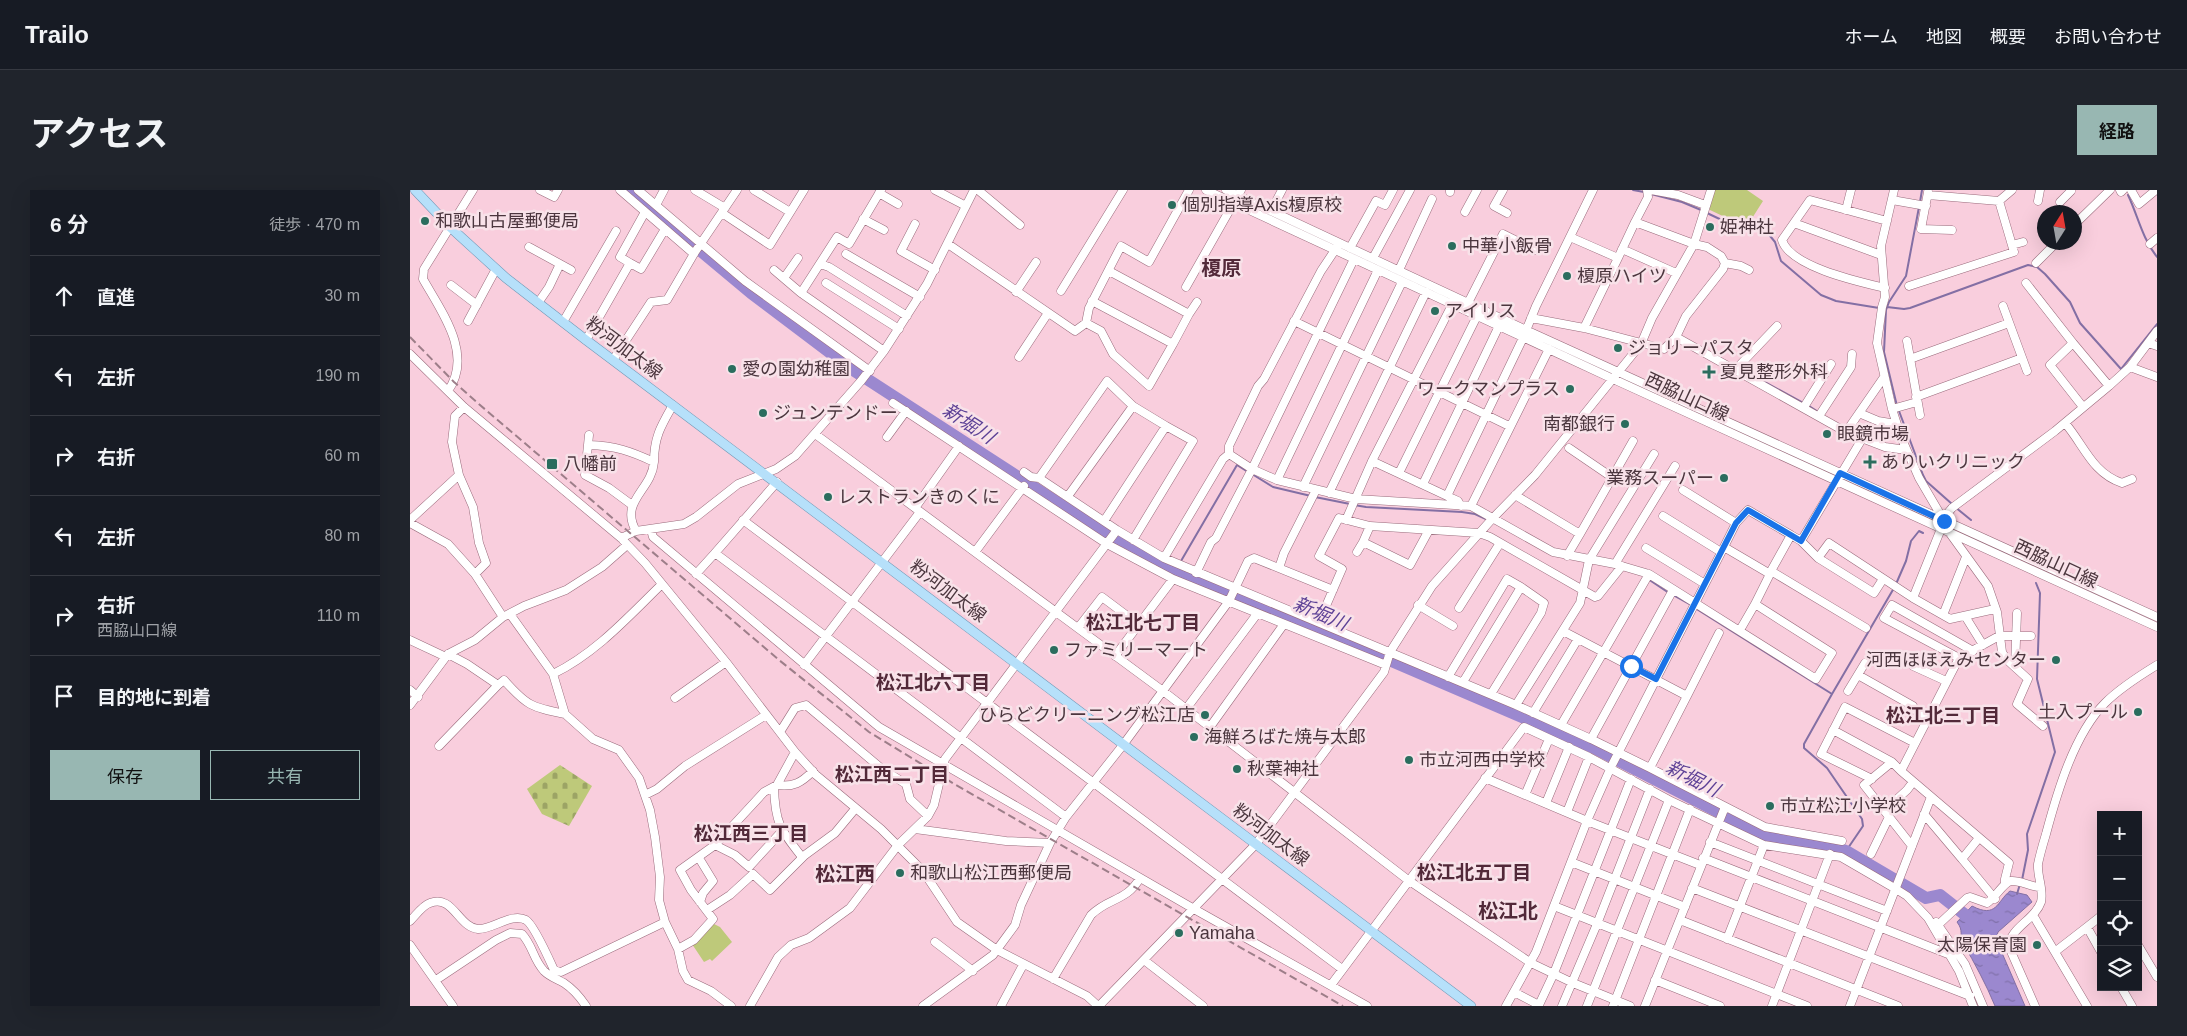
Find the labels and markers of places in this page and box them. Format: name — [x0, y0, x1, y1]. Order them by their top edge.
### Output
place label: 個別指導Axis榎原校 — [1182, 195, 1342, 215]
marker: 個別指導Axis榎原校 — [1166, 199, 1178, 211]
place label: 和歌山古屋郵便局 — [435, 211, 579, 231]
marker: 和歌山古屋郵便局 — [419, 215, 431, 227]
place label: 姫神社 — [1720, 217, 1774, 237]
marker: 姫神社 — [1704, 221, 1716, 233]
place label: 中華小飯骨 — [1462, 236, 1552, 256]
marker: 中華小飯骨 — [1446, 240, 1458, 252]
place label: 榎原ハイツ — [1577, 266, 1667, 286]
marker: 榎原ハイツ — [1561, 270, 1573, 282]
place label: アイリス — [1445, 301, 1516, 321]
marker: アイリス — [1429, 305, 1441, 317]
place label: ジョリーパスタ — [1628, 338, 1754, 358]
marker: ジョリーパスタ — [1612, 342, 1624, 354]
place label: 愛の園幼稚園 — [742, 359, 850, 379]
place label: 夏見整形外科 — [1720, 362, 1828, 382]
marker: 愛の園幼稚園 — [726, 363, 738, 375]
marker: 夏見整形外科 — [1702, 365, 1716, 379]
place label: ワークマンプラス — [1417, 379, 1560, 399]
marker: ワークマンプラス — [1564, 383, 1576, 395]
place label: ジュンテンドー — [773, 403, 898, 423]
marker: ジュンテンドー — [757, 407, 769, 419]
place label: 南都銀行 — [1543, 414, 1615, 434]
marker: 南都銀行 — [1619, 418, 1631, 430]
place label: 眼鏡市場 — [1837, 424, 1909, 444]
marker: 眼鏡市場 — [1821, 428, 1833, 440]
place label: ありいクリニック — [1881, 452, 2025, 472]
place label: 八幡前 — [563, 454, 617, 474]
marker: ありいクリニック — [1863, 455, 1877, 469]
marker: 八幡前 — [545, 457, 559, 471]
place label: 業務スーパー — [1606, 468, 1714, 488]
marker: 業務スーパー — [1718, 472, 1730, 484]
place label: レストランきのくに — [838, 487, 1000, 507]
marker: レストランきのくに — [822, 491, 834, 503]
place label: ファミリーマート — [1064, 640, 1208, 660]
marker: ファミリーマート — [1048, 644, 1060, 656]
place label: 河西ほほえみセンター — [1866, 650, 2046, 670]
marker: 河西ほほえみセンター — [2050, 654, 2062, 666]
place label: 土入プール — [2038, 702, 2128, 722]
place label: ひらどクリーニング松江店 — [979, 705, 1195, 725]
marker: 土入プール — [2132, 706, 2144, 718]
marker: ひらどクリーニング松江店 — [1199, 709, 1211, 721]
place label: 海鮮ろばた焼与太郎 — [1204, 727, 1366, 747]
marker: 海鮮ろばた焼与太郎 — [1188, 731, 1200, 743]
place label: 市立河西中学校 — [1419, 750, 1545, 770]
marker: 市立河西中学校 — [1403, 754, 1415, 766]
place label: 秋葉神社 — [1247, 759, 1319, 779]
marker: 秋葉神社 — [1231, 763, 1243, 775]
place label: 市立松江小学校 — [1780, 796, 1906, 816]
marker: 市立松江小学校 — [1764, 800, 1776, 812]
place label: 和歌山松江西郵便局 — [910, 863, 1072, 883]
marker: 和歌山松江西郵便局 — [894, 867, 906, 879]
place label: Yamaha — [1189, 923, 1256, 943]
marker: Yamaha — [1173, 927, 1185, 939]
place label: 太陽保育園 — [1937, 935, 2027, 955]
marker: 太陽保育園 — [2031, 939, 2043, 951]

